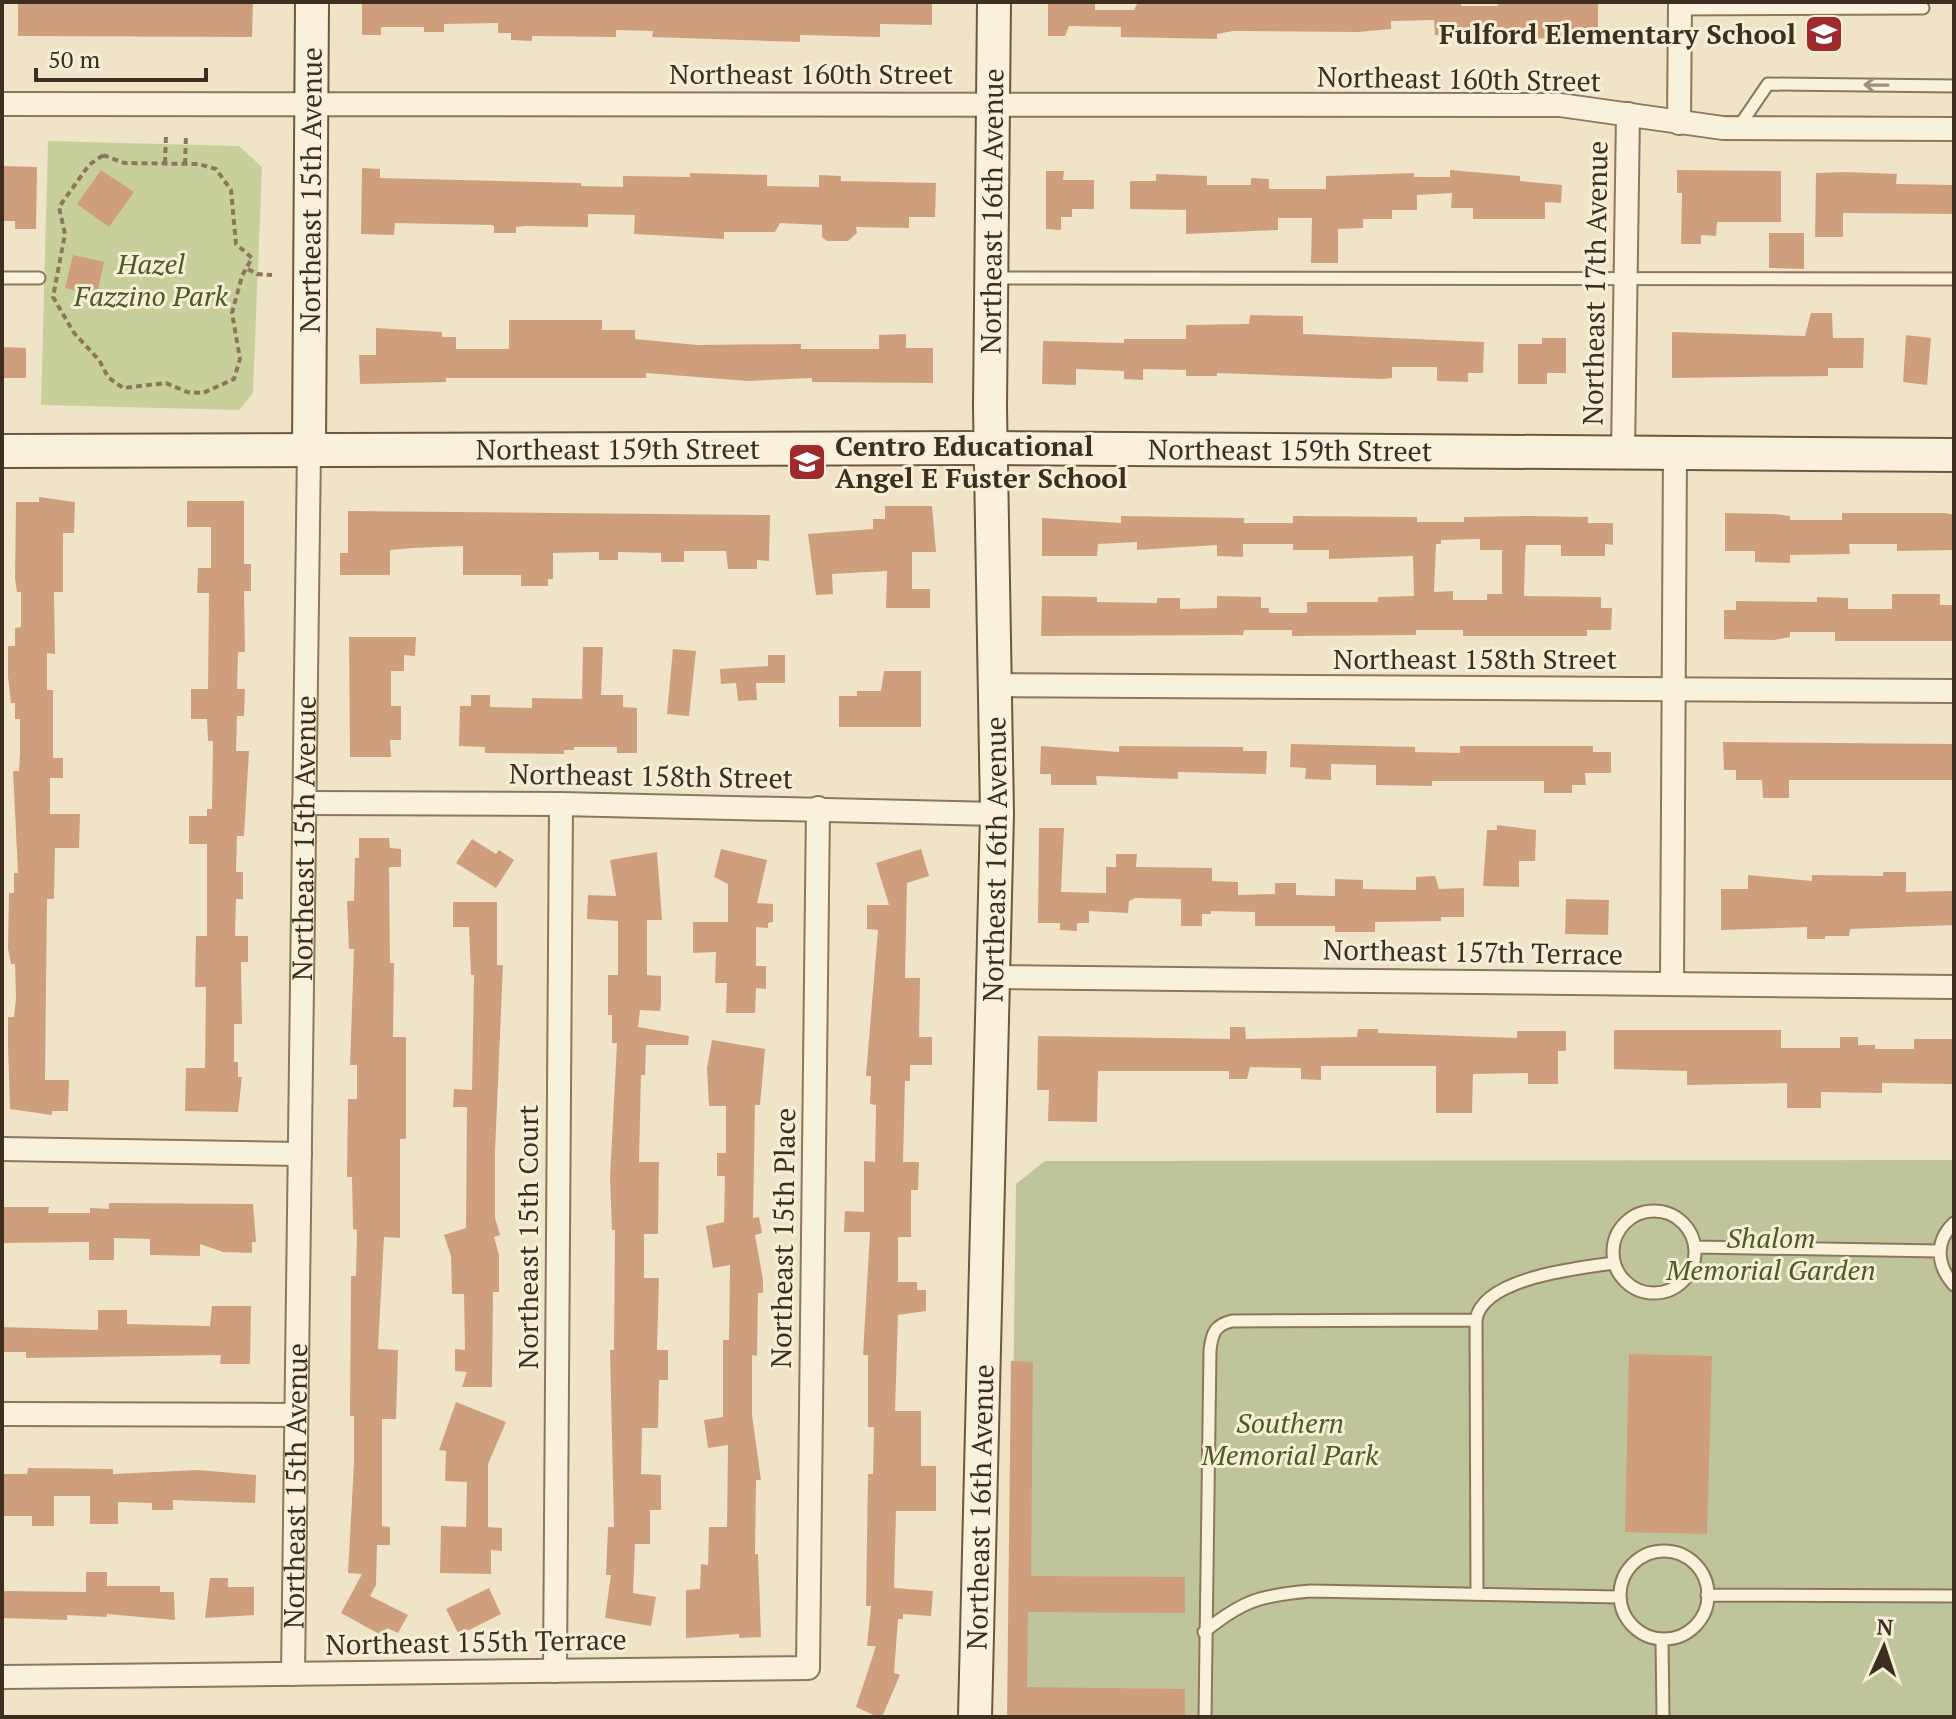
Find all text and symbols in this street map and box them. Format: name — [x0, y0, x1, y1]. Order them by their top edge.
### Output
school or university icon: Fulford Elementary School — [1803, 13, 1845, 55]
place label: Fulford Elementary School — [1439, 15, 1796, 52]
scale bar — [36, 32, 206, 82]
text: 50 m — [48, 43, 100, 75]
street label: Northeast 15th Avenue — [291, 47, 330, 333]
street label: Northeast 160th Street — [669, 55, 954, 92]
street label: Northeast 160th Street — [1317, 58, 1602, 99]
street label: Northeast 16th Avenue — [972, 68, 1011, 354]
one-way arrow — [1863, 78, 1890, 93]
street label: Northeast 17th Avenue — [1574, 140, 1615, 426]
park label: Hazel Fazzino Park — [73, 245, 228, 314]
place label: Centro Educational Angel E Fuster School — [835, 427, 1127, 496]
street label: Northeast 159th Street — [476, 430, 761, 468]
street label: Northeast 159th Street — [1148, 430, 1433, 469]
school or university icon: Centro Educational Angel E Fuster School — [786, 441, 828, 483]
street label: Northeast 158th Street — [1333, 640, 1618, 677]
street label: Northeast 15th Avenue — [283, 695, 324, 981]
street label: Northeast 16th Avenue — [973, 716, 1015, 1003]
street label: Northeast 158th Street — [509, 755, 794, 796]
street label: Northeast 157th Terrace — [1323, 930, 1623, 973]
street label: Northeast 15th Court — [509, 1104, 546, 1369]
street label: Northeast 15th Place — [762, 1107, 803, 1369]
park label: Shalom Memorial Garden — [1665, 1219, 1876, 1288]
street label: Northeast 15th Avenue — [275, 1343, 315, 1629]
street label: Northeast 16th Avenue — [958, 1364, 1002, 1650]
park label: Southern Memorial Park — [1201, 1404, 1379, 1473]
north arrow — [1844, 1607, 1924, 1687]
text: N — [1876, 1612, 1894, 1641]
street label: Northeast 155th Terrace — [325, 1620, 627, 1663]

